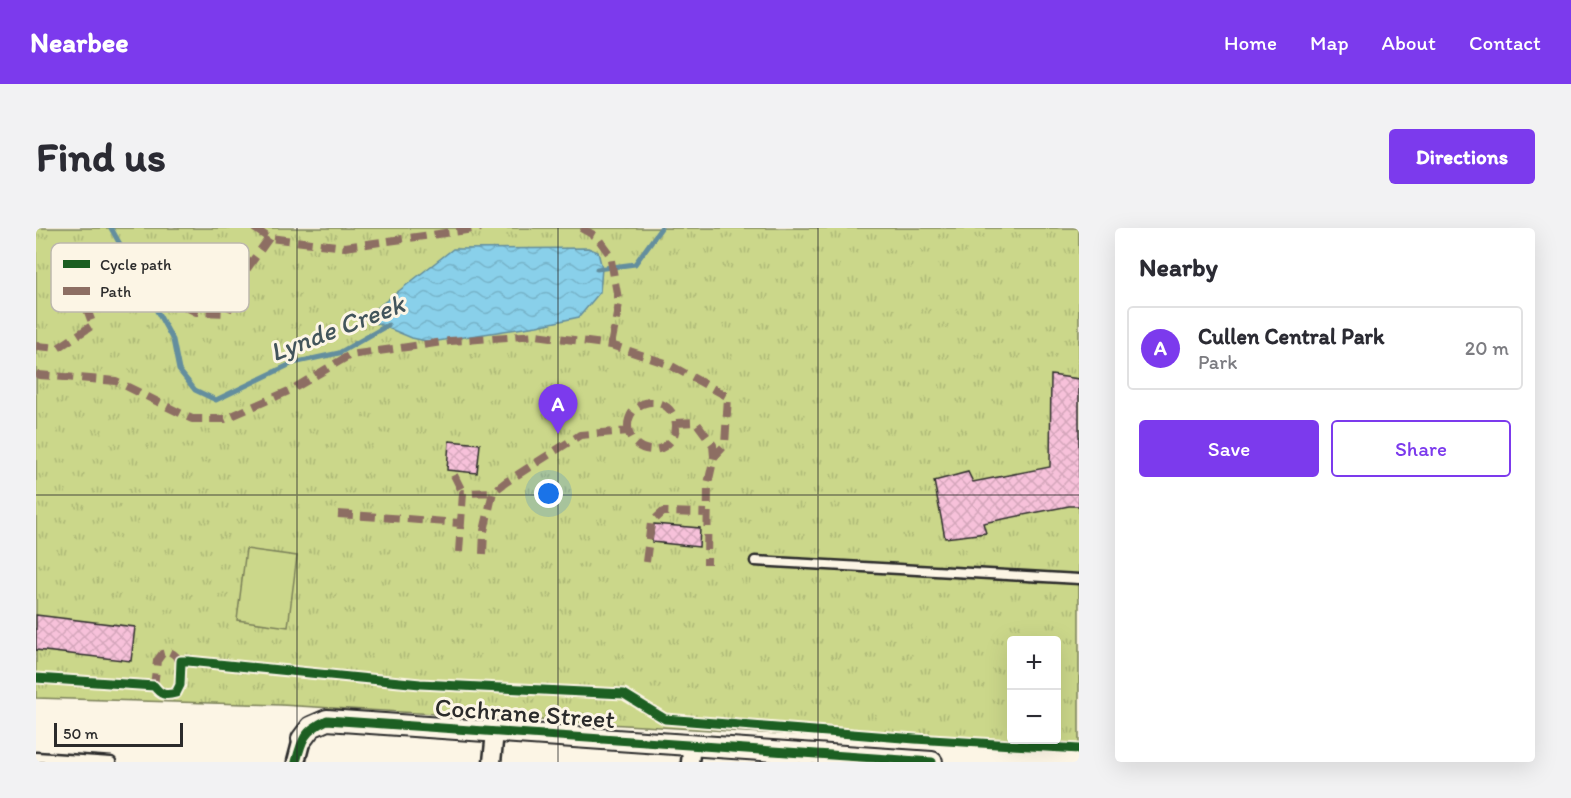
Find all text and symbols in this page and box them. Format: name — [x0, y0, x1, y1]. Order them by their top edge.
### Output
text: Nearbee — [30, 25, 129, 59]
text: Home — [1224, 30, 1277, 55]
text: Map — [1310, 30, 1349, 55]
text: About — [1382, 30, 1436, 55]
text: Contact — [1469, 30, 1541, 55]
button: Directions — [1389, 129, 1535, 184]
text: Find us — [36, 131, 166, 182]
legend — [51, 243, 249, 312]
text: Nearby — [1139, 251, 1218, 283]
text: Cycle path — [100, 255, 172, 274]
text: Path — [100, 282, 131, 301]
water label: Lynde Creek — [265, 286, 411, 368]
text: Cullen Central Park — [1198, 323, 1384, 350]
text: A — [1154, 336, 1167, 360]
text: 20 m — [1465, 336, 1509, 360]
text: Park — [1198, 350, 1237, 374]
pin: A — [538, 384, 578, 434]
button: Save — [1139, 420, 1319, 477]
button: Share — [1331, 420, 1511, 477]
your location — [534, 479, 563, 508]
map controls — [1007, 636, 1061, 744]
button: + — [1007, 636, 1061, 690]
button: − — [1007, 690, 1061, 744]
street label: Cochrane Street — [434, 691, 617, 735]
scale bar — [54, 720, 183, 748]
text: 50 m — [63, 724, 98, 743]

